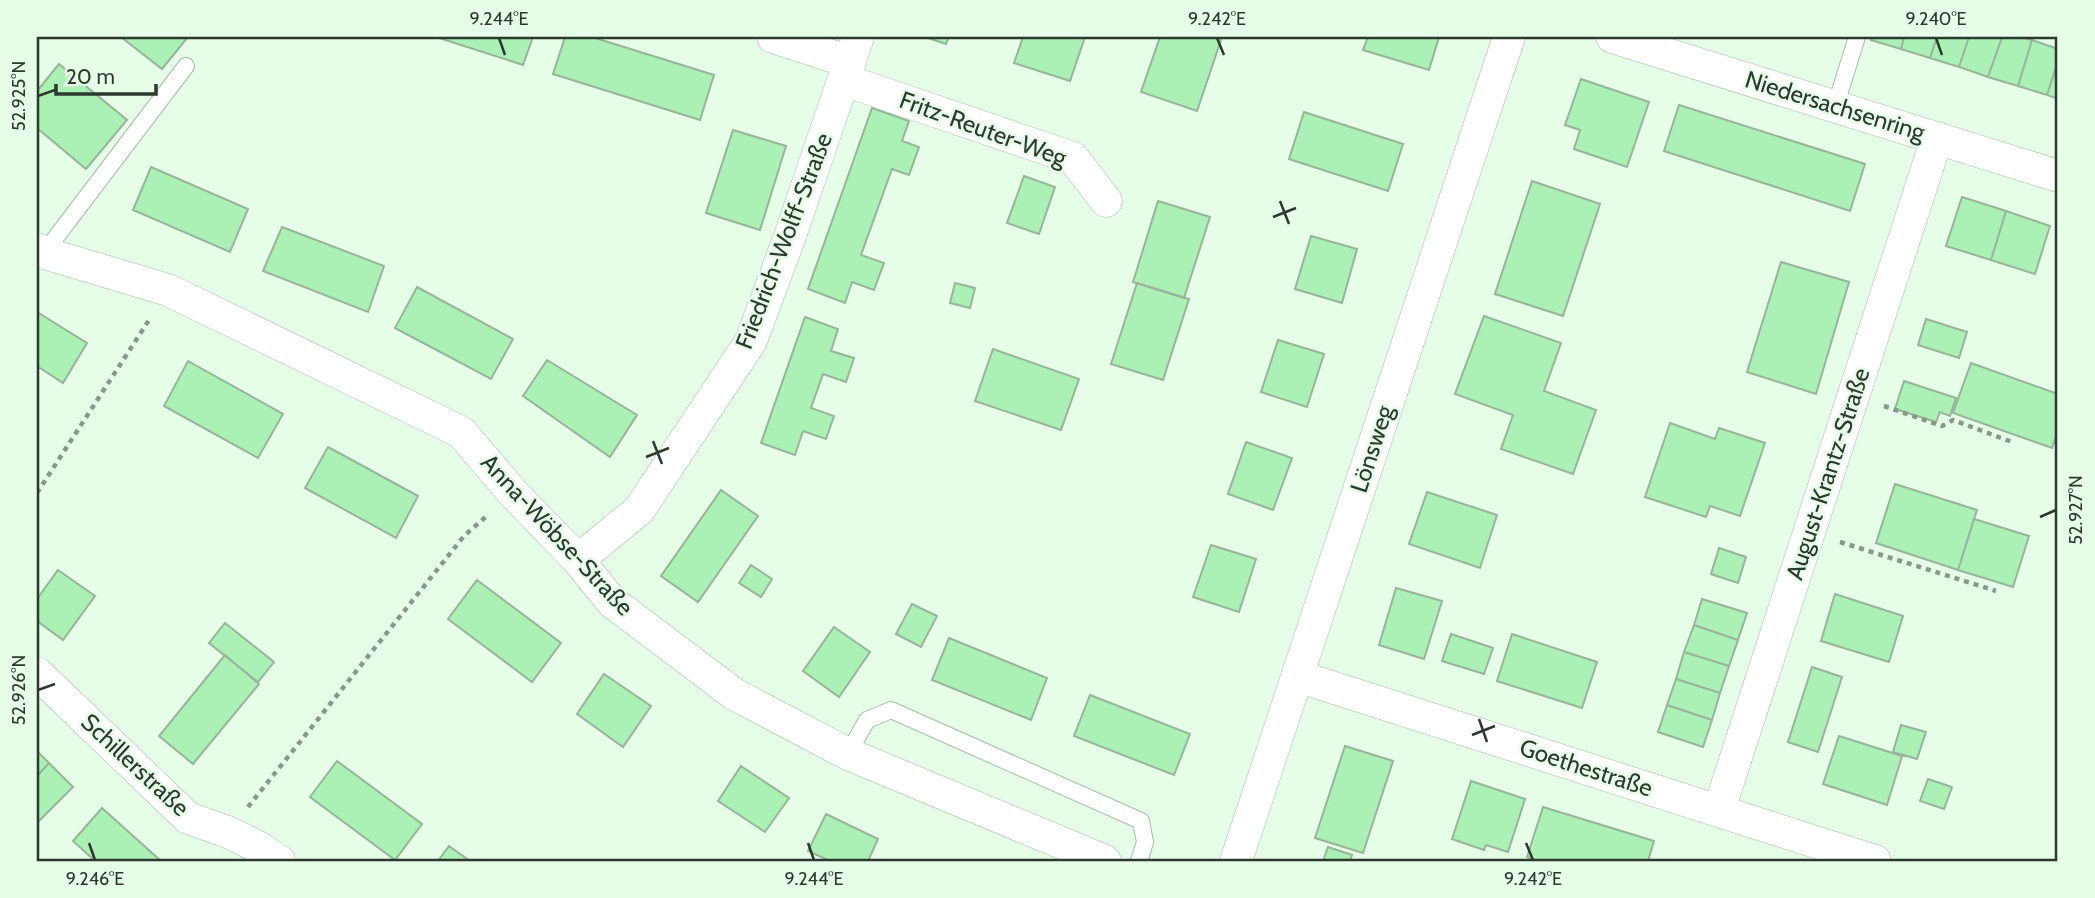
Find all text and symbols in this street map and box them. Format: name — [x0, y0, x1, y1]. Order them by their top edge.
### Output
text: 9.244°E — [470, 8, 528, 30]
text: 9.242°E — [1188, 8, 1246, 30]
text: 9.240°E — [1905, 8, 1967, 30]
scale bar — [56, 52, 156, 96]
text: 52.925°N — [8, 61, 30, 131]
text: 20 m — [66, 64, 115, 89]
street label: Niedersachsenring — [1742, 64, 1929, 147]
street label: Fritz-Reuter-Weg — [896, 85, 1072, 173]
street label: Friedrich-Wolff-Straße — [729, 129, 838, 353]
street label: August-Krantz-Straße — [1780, 364, 1875, 583]
street label: Lönsweg — [1344, 401, 1400, 496]
street label: Anna-Wöbse-Straße — [475, 448, 640, 621]
text: 52.927°N — [2065, 475, 2087, 545]
text: 52.926°N — [8, 655, 30, 725]
street label: Schillerstraße — [75, 707, 195, 822]
street label: Goethestraße — [1516, 732, 1656, 803]
text: 9.246°E — [66, 868, 124, 890]
text: 9.244°E — [785, 868, 843, 890]
text: 9.242°E — [1504, 868, 1562, 890]

